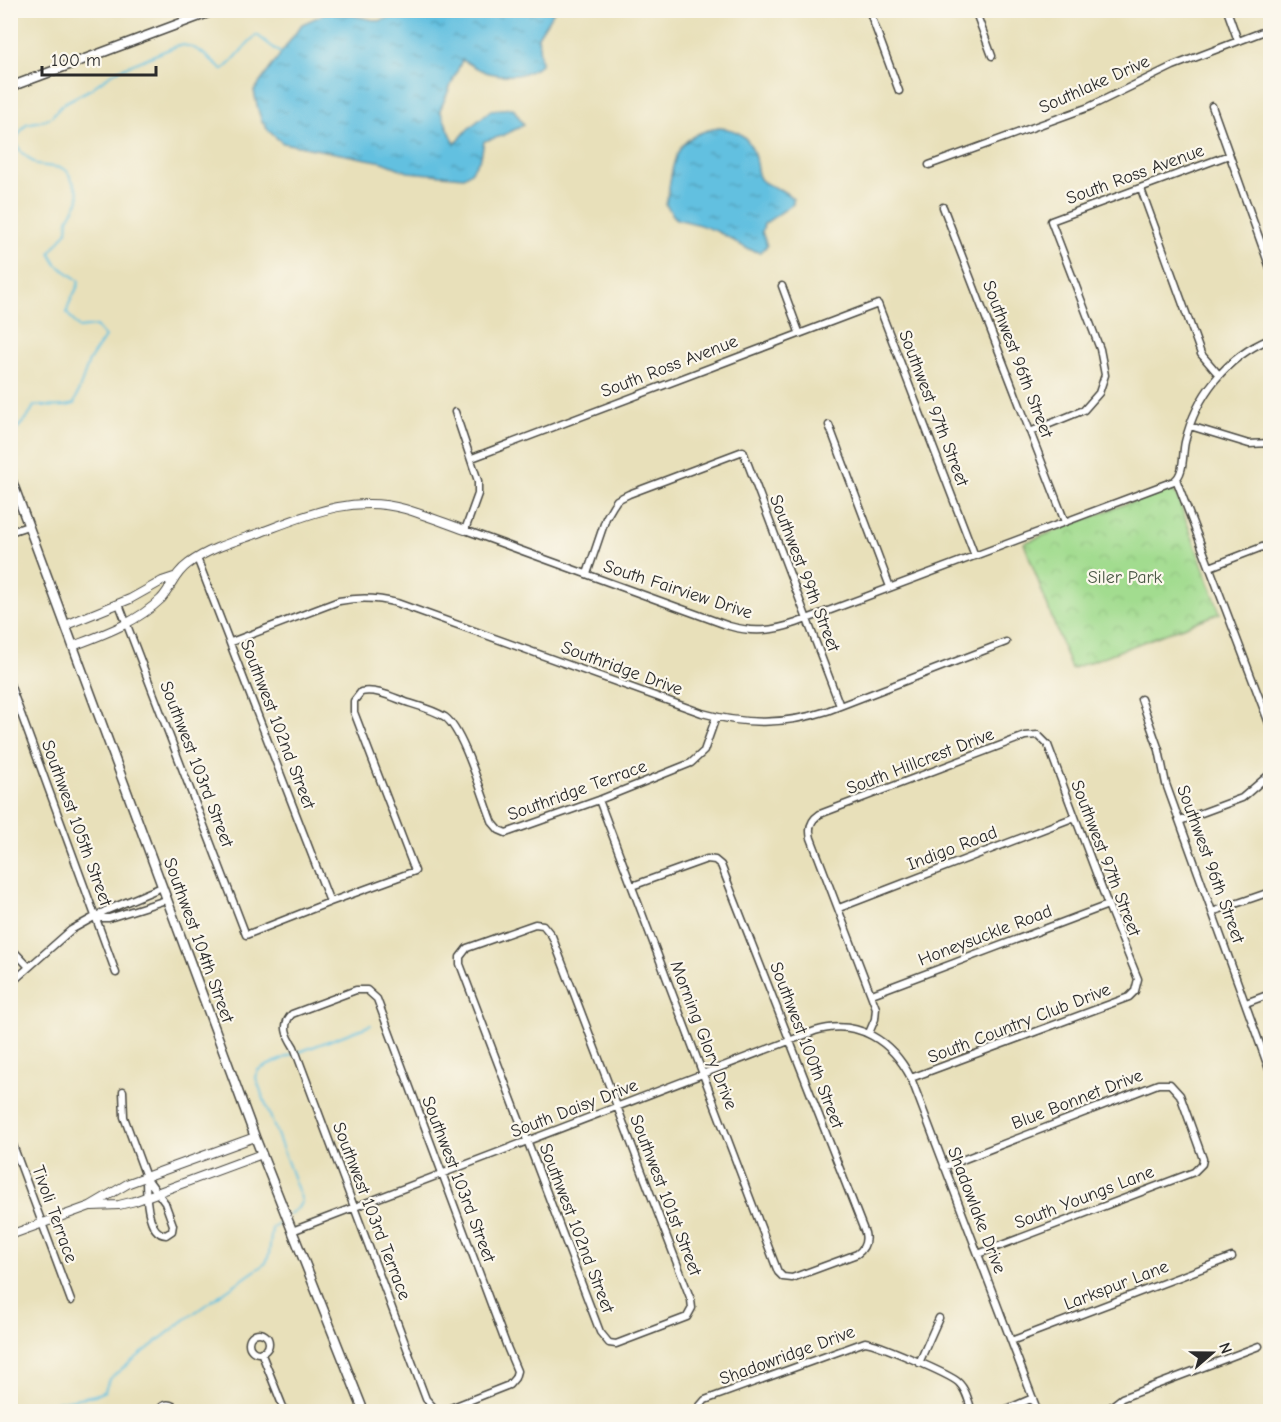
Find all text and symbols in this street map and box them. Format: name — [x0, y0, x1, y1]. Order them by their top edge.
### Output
scale bar — [42, 39, 156, 77]
text: 100 m — [51, 50, 101, 71]
street label: Southlake Drive — [1036, 51, 1153, 118]
street label: South Ross Avenue — [1063, 140, 1207, 209]
street label: Southwest 96th Street — [978, 278, 1058, 442]
street label: Southwest 97th Street — [894, 327, 973, 490]
street label: South Ross Avenue — [598, 331, 741, 402]
street label: Southwest 99th Street — [765, 492, 844, 655]
street label: South Fairview Drive — [601, 555, 755, 623]
park label: Siler Park — [1088, 567, 1163, 588]
street label: Southwest 102nd Street — [236, 637, 320, 813]
street label: Southridge Drive — [558, 637, 685, 700]
street label: Southwest 103rd Street — [155, 678, 238, 851]
street label: South Hillcrest Drive — [843, 724, 997, 799]
street label: Southwest 105th Street — [37, 737, 117, 910]
street label: Southridge Terrace — [505, 756, 650, 825]
street label: Southwest 97th Street — [1066, 777, 1145, 940]
street label: Southwest 96th Street — [1172, 782, 1249, 947]
street label: Indigo Road — [904, 822, 1000, 875]
street label: Southwest 104th Street — [159, 855, 238, 1026]
street label: Honeysuckle Road — [915, 900, 1055, 971]
street label: Morning Glory Drive — [665, 958, 742, 1113]
street label: Southwest 100th Street — [765, 959, 848, 1132]
street label: South Country Club Drive — [925, 979, 1114, 1068]
street label: Blue Bonnet Drive — [1009, 1065, 1146, 1134]
street label: South Daisy Drive — [508, 1075, 641, 1142]
street label: Southwest 103rd Street — [417, 1093, 500, 1266]
street label: Southwest 101st Street — [625, 1112, 706, 1279]
street label: Southwest 103rd Terrace — [328, 1119, 415, 1303]
street label: Southwest 102nd Street — [535, 1141, 619, 1317]
street label: Shadowlake Drive — [943, 1144, 1010, 1276]
street label: South Youngs Lane — [1011, 1161, 1157, 1234]
street label: Tivoli Terrace — [27, 1163, 82, 1266]
street label: Larkspur Lane — [1061, 1256, 1171, 1315]
street label: Shadowridge Drive — [717, 1321, 858, 1390]
north arrow — [1182, 1323, 1242, 1383]
text: N — [1215, 1340, 1235, 1356]

